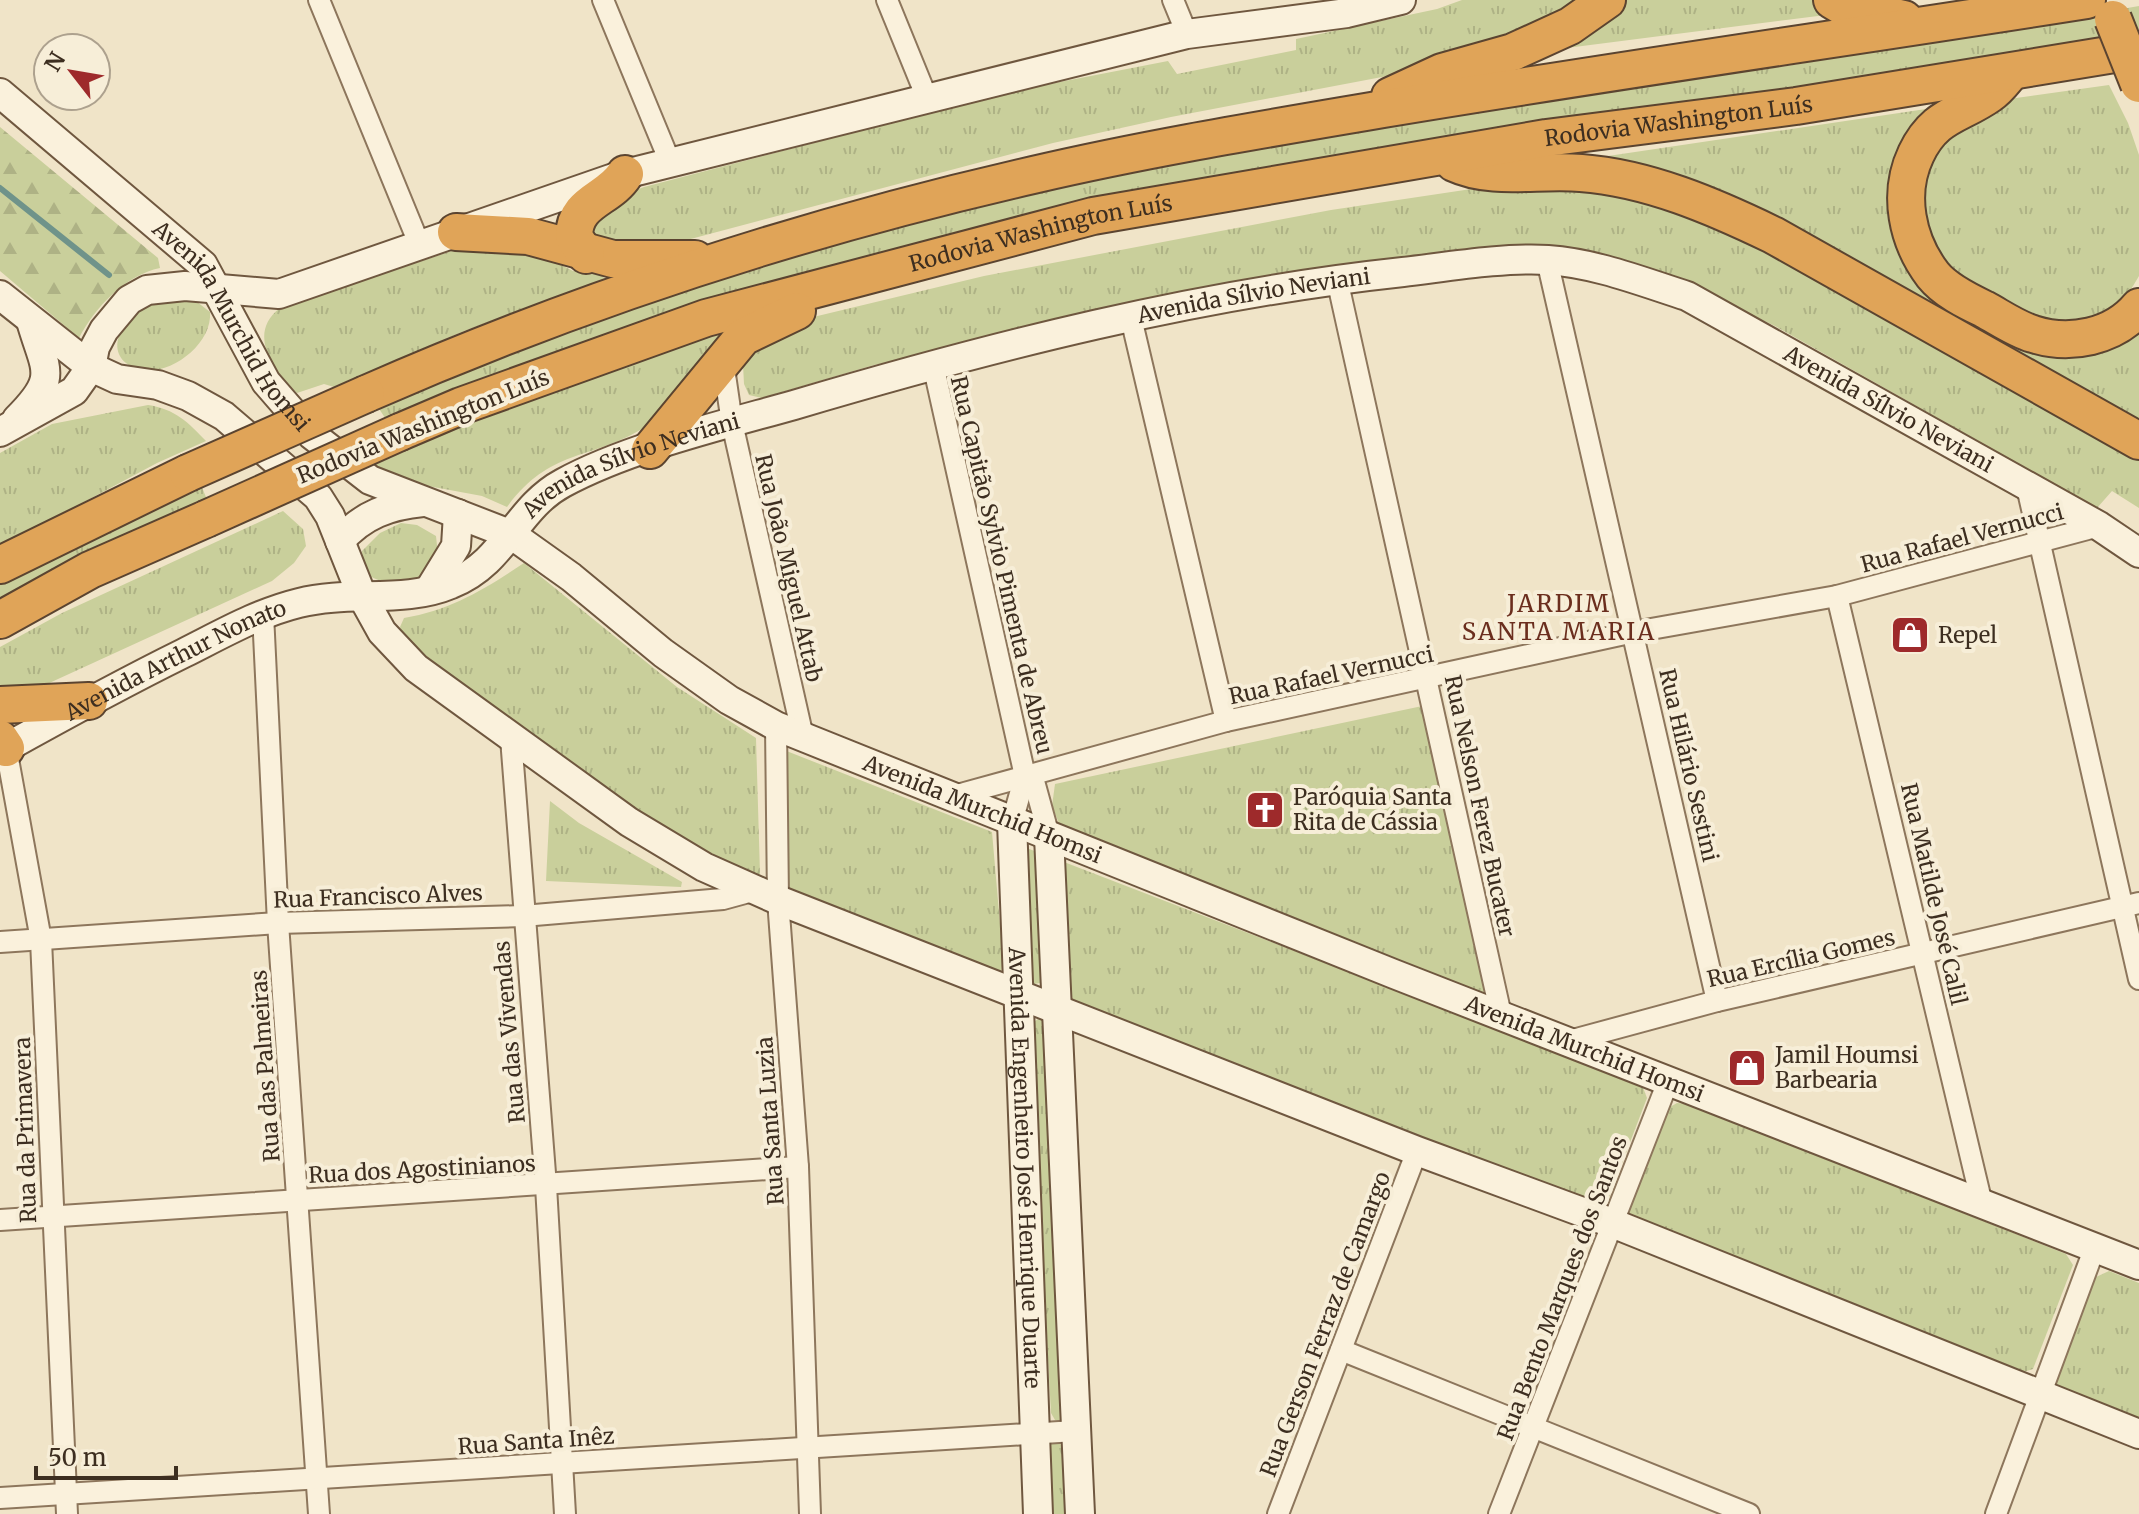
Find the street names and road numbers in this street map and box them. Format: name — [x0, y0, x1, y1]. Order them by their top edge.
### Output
street label: Rodovia Washington Luís — [1543, 90, 1815, 152]
street label: Rodovia Washington Luís — [906, 189, 1174, 278]
street label: Avenida Murchid Homsi — [146, 214, 316, 437]
street label: Avenida Sílvio Neviani — [1134, 262, 1372, 329]
street label: Avenida Sílvio Neviani — [1778, 339, 1999, 478]
street label: Rodovia Washington Luís — [293, 362, 553, 490]
street label: Rua Capitão Sylvio Pimenta de Abreu — [945, 373, 1059, 757]
street label: Avenida Sílvio Neviani — [515, 407, 743, 524]
street label: Rua João Miguel Attab — [749, 451, 829, 685]
street label: Rua Rafael Vernucci — [1858, 497, 2066, 579]
street label: Avenida Arthur Nonato — [59, 593, 290, 727]
street label: Rua Rafael Vernucci — [1226, 640, 1436, 710]
street label: Rua Hilário Sestini — [1653, 666, 1725, 864]
street label: Rua Nelson Ferez Bucater — [1439, 672, 1521, 940]
street label: Avenida Murchid Homsi — [858, 748, 1106, 869]
street label: Rua Matilde José Calil — [1895, 780, 1973, 1008]
street label: Rua Francisco Alves — [273, 878, 483, 914]
street label: Rua Ercília Gomes — [1704, 923, 1898, 993]
street label: Rua das Vivendas — [487, 940, 531, 1124]
street label: Avenida Engenheiro José Henrique Duarte — [1003, 946, 1047, 1389]
street label: Rua das Palmeiras — [244, 969, 286, 1163]
street label: Avenida Murchid Homsi — [1460, 989, 1708, 1108]
street label: Rua da Primavera — [8, 1036, 42, 1223]
street label: Rua Santa Luzia — [750, 1036, 790, 1206]
street label: Rua Bento Marques dos Santos — [1491, 1132, 1633, 1444]
street label: Rua dos Agostinianos — [308, 1149, 536, 1189]
street label: Rua Gerson Ferraz de Camargo — [1254, 1167, 1396, 1481]
street label: Rua Santa Inêz — [457, 1422, 615, 1460]

